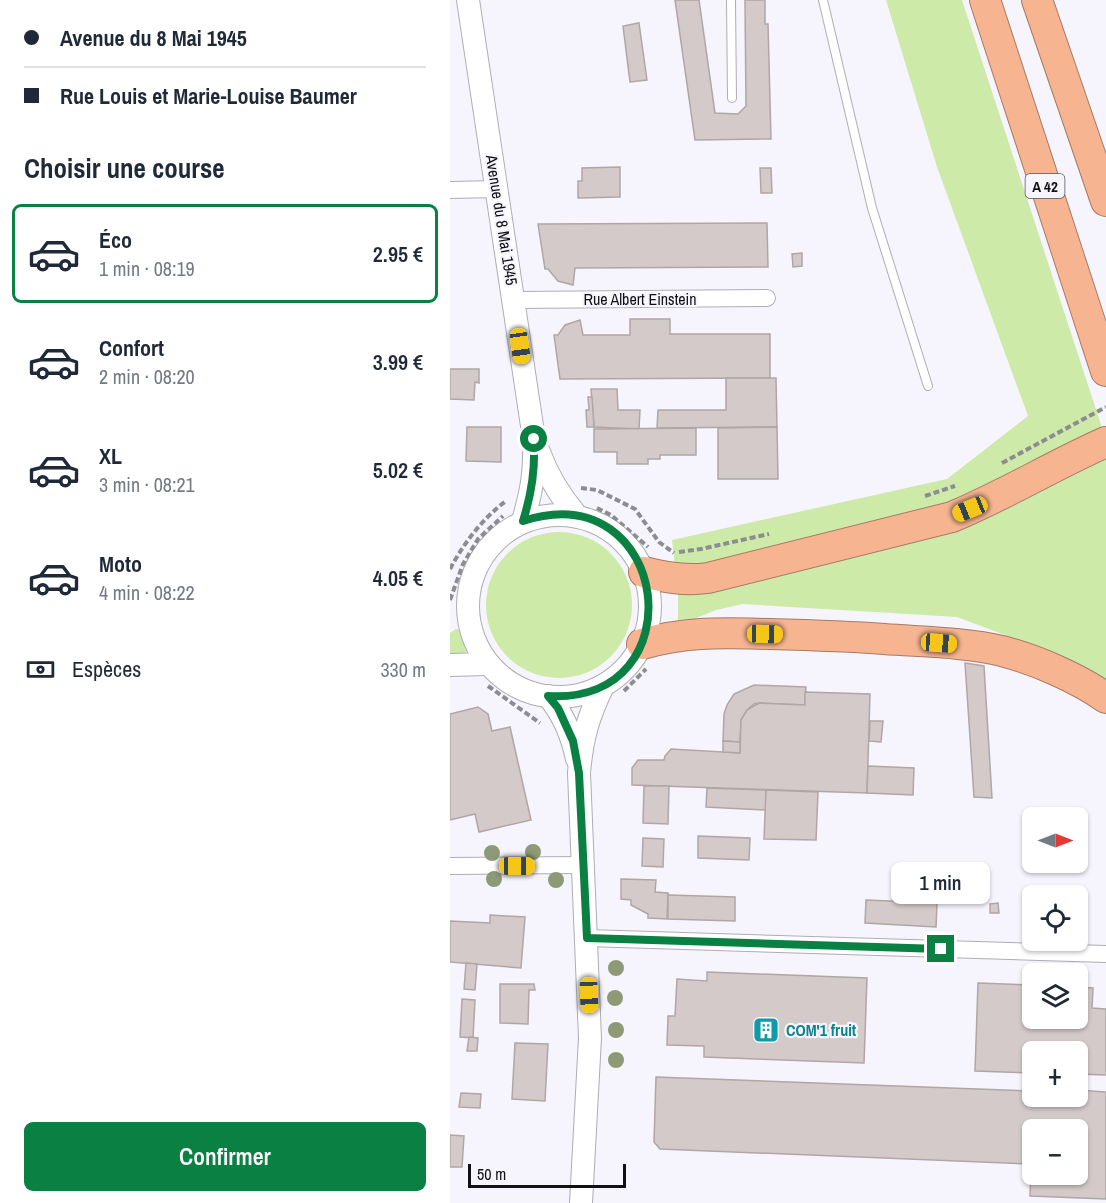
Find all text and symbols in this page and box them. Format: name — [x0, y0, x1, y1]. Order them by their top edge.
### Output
text: Avenue du 8 Mai 1945 — [60, 23, 247, 53]
text: Rue Louis et Marie-Louise Baumer — [60, 81, 357, 111]
text: Choisir une course — [24, 150, 225, 186]
street label: Avenue du 8 Mai 1945 — [481, 152, 523, 287]
road number: A 42 — [1026, 174, 1064, 198]
text: Éco — [99, 225, 132, 255]
icon: car — [27, 227, 81, 281]
text: 2.95 € — [373, 239, 423, 269]
text: 1 min · 08:19 — [99, 255, 195, 282]
street label: Rue Albert Einstein — [583, 288, 697, 310]
car — [509, 327, 531, 365]
text: Confort — [99, 333, 164, 363]
icon: car — [27, 335, 81, 389]
text: 3.99 € — [373, 347, 423, 377]
text: 2 min · 08:20 — [99, 363, 195, 390]
route start — [520, 425, 547, 452]
text: XL — [99, 441, 122, 471]
icon: car — [27, 443, 81, 497]
text: 5.02 € — [373, 455, 423, 485]
text: 3 min · 08:21 — [99, 471, 195, 498]
car — [950, 494, 990, 524]
text: Moto — [99, 549, 142, 579]
icon: car — [27, 551, 81, 605]
text: 4.05 € — [373, 563, 423, 593]
text: 4 min · 08:22 — [99, 579, 195, 606]
car — [747, 625, 783, 643]
car — [920, 633, 958, 653]
icon: cash — [24, 653, 57, 686]
text: Espèces — [72, 654, 141, 684]
text: 330 m — [380, 656, 426, 683]
north arrow — [1022, 807, 1088, 873]
map controls — [1022, 807, 1088, 1185]
car — [499, 857, 535, 875]
callout: 1 min — [892, 862, 990, 904]
text: 1 min — [919, 869, 962, 896]
button: locate — [1022, 885, 1088, 951]
route end — [927, 935, 954, 962]
button: layers — [1022, 963, 1088, 1029]
car — [579, 977, 599, 1013]
building icon: COM'1 fruit — [751, 1015, 781, 1045]
place label: COM'1 fruit — [786, 1019, 857, 1041]
button: + — [1022, 1041, 1088, 1107]
button: − — [1022, 1119, 1088, 1185]
button: Confirmer — [24, 1122, 426, 1191]
scale bar — [468, 1161, 626, 1188]
text: 50 m — [477, 1163, 506, 1185]

